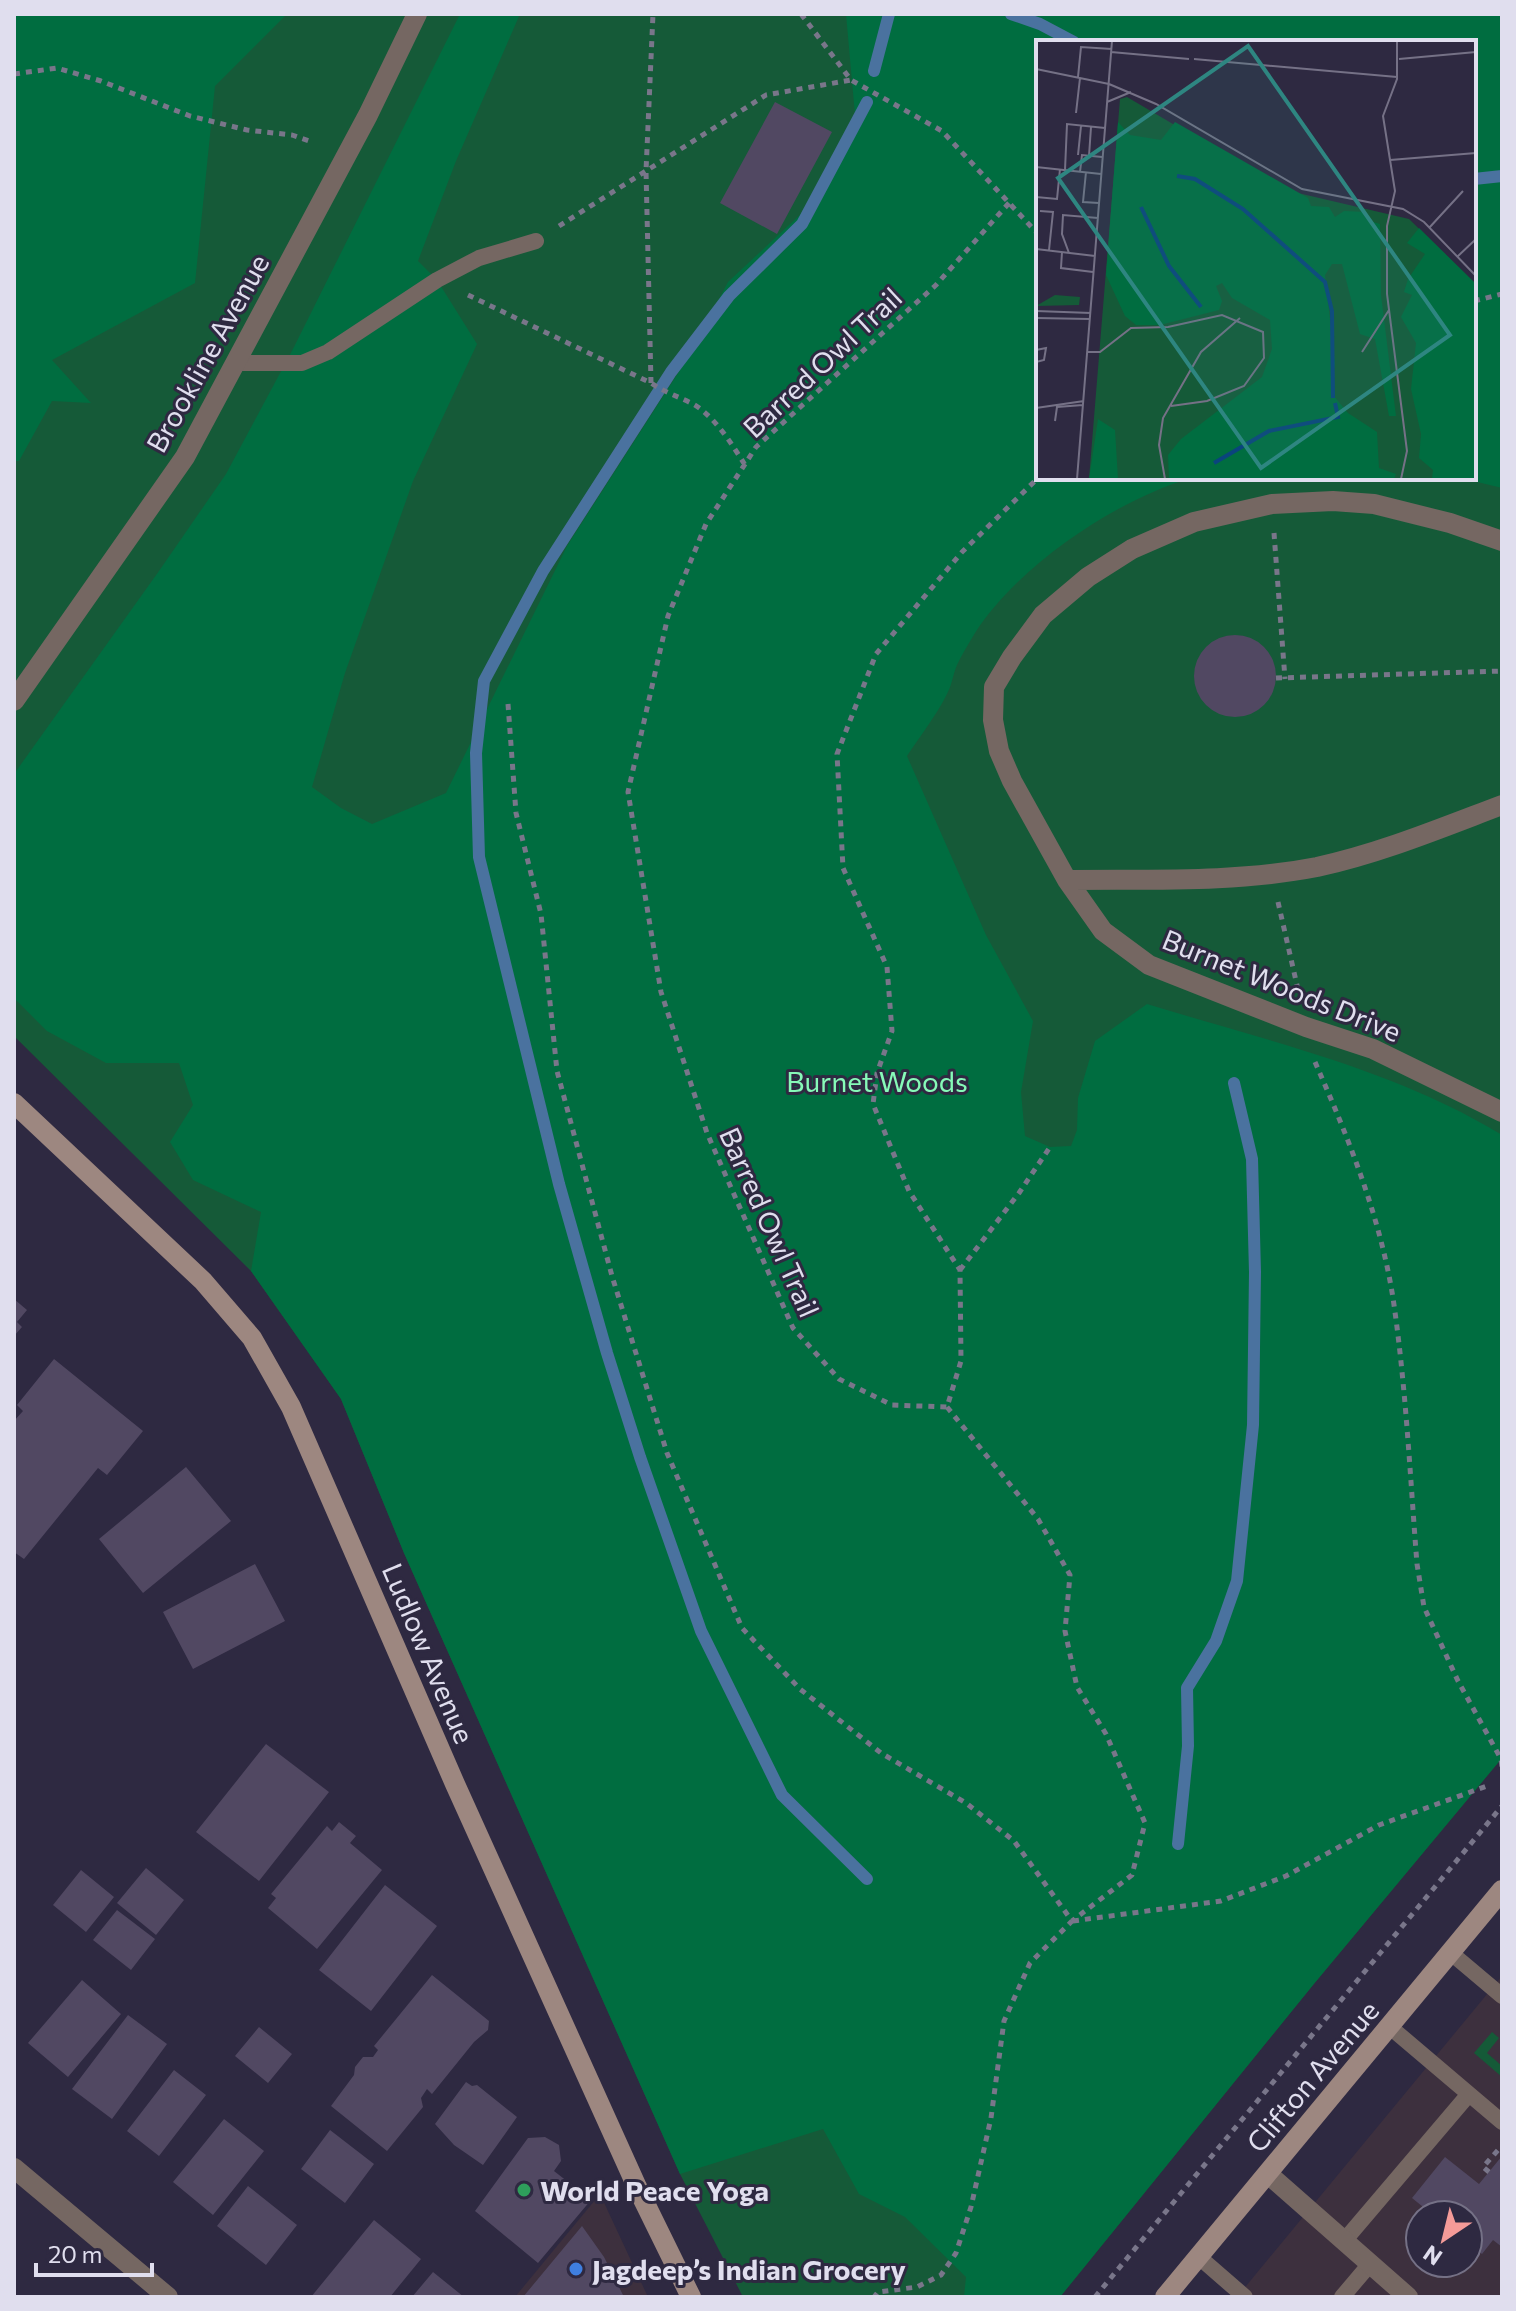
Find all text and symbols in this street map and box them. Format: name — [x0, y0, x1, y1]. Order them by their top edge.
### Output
inset map — [1036, 40, 1476, 480]
street label: Brookline Avenue — [138, 248, 276, 458]
street label: Barred Owl Trail — [736, 280, 908, 444]
street label: Burnet Woods Drive — [1158, 922, 1406, 1048]
park label: Burnet Woods — [786, 1064, 968, 1098]
street label: Barred Owl Trail — [713, 1122, 827, 1322]
street label: Ludlow Avenue — [376, 1558, 482, 1748]
street label: Clifton Avenue — [1239, 1993, 1385, 2159]
place label: World Peace Yoga — [540, 2173, 769, 2207]
marker: World Peace Yoga — [515, 2181, 533, 2199]
north arrow — [1404, 2199, 1484, 2279]
scale bar — [36, 2227, 152, 2277]
text: 20 m — [48, 2239, 102, 2268]
text: N — [1418, 2240, 1447, 2272]
place label: Jagdeep’s Indian Grocery — [592, 2252, 906, 2286]
marker: Jagdeep’s Indian Grocery — [567, 2260, 585, 2278]

